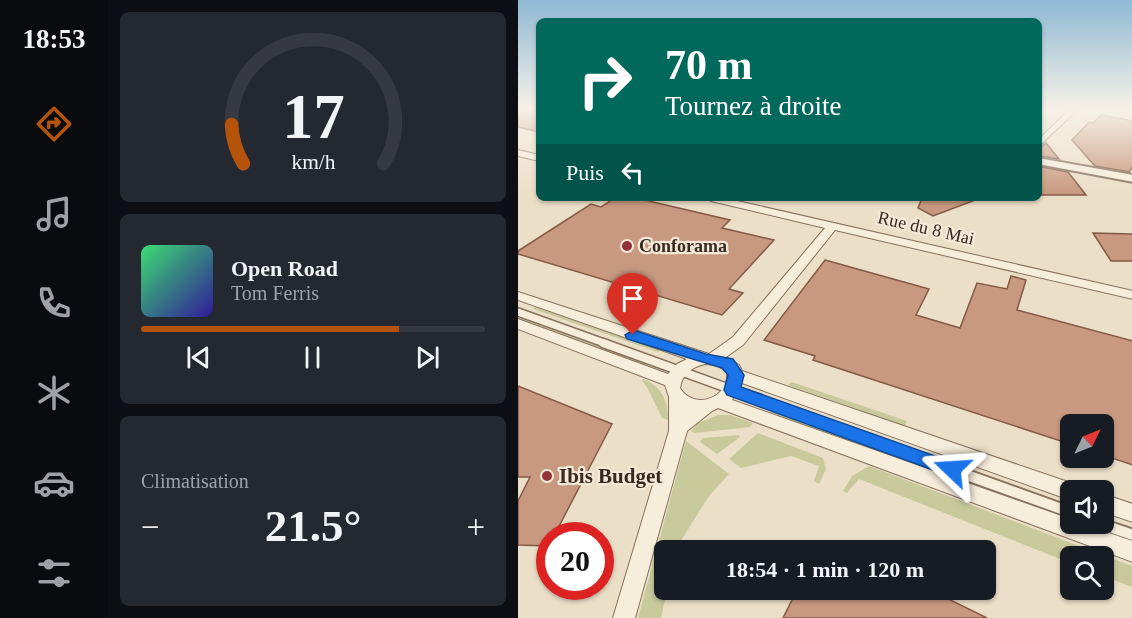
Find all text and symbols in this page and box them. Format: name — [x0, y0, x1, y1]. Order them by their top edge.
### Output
text: 18:53 — [23, 24, 86, 54]
icon: right — [566, 42, 644, 120]
text: 70 m — [665, 42, 753, 88]
text: 17 — [282, 82, 344, 151]
text: Tournez à droite — [665, 91, 842, 121]
icon: directions — [33, 103, 75, 145]
text: km/h — [291, 150, 335, 174]
icon: left — [616, 156, 649, 189]
text: Puis — [566, 160, 604, 185]
icon: music — [33, 193, 75, 235]
street label: Rue du 8 Mai — [876, 207, 976, 249]
place label: Conforama — [639, 236, 727, 256]
marker: Conforama — [620, 239, 634, 253]
text: Open Road — [231, 256, 338, 281]
pin — [607, 273, 658, 335]
icon: phone — [33, 282, 75, 324]
text: Tom Ferris — [231, 282, 319, 304]
icon: arrive — [616, 282, 649, 315]
icon: previous — [182, 341, 215, 374]
icon: pause — [296, 341, 329, 374]
icon: next — [411, 341, 444, 374]
icon: climate — [33, 372, 75, 414]
north arrow — [1060, 414, 1114, 468]
map controls — [1060, 414, 1114, 600]
position arrow — [920, 437, 984, 501]
icon: car — [33, 462, 75, 504]
place label: Ibis Budget — [559, 464, 662, 488]
marker: Ibis Budget — [540, 469, 554, 483]
text: Climatisation — [141, 470, 249, 492]
button: sound — [1060, 480, 1114, 534]
text: 21.5° — [265, 501, 361, 551]
text: − — [141, 509, 160, 545]
text: + — [466, 509, 485, 545]
speed limit sign: 20 — [536, 522, 614, 600]
button: search — [1060, 546, 1114, 600]
icon: filters — [33, 552, 75, 594]
text: 18:54 · 1 min · 120 m — [726, 557, 924, 582]

